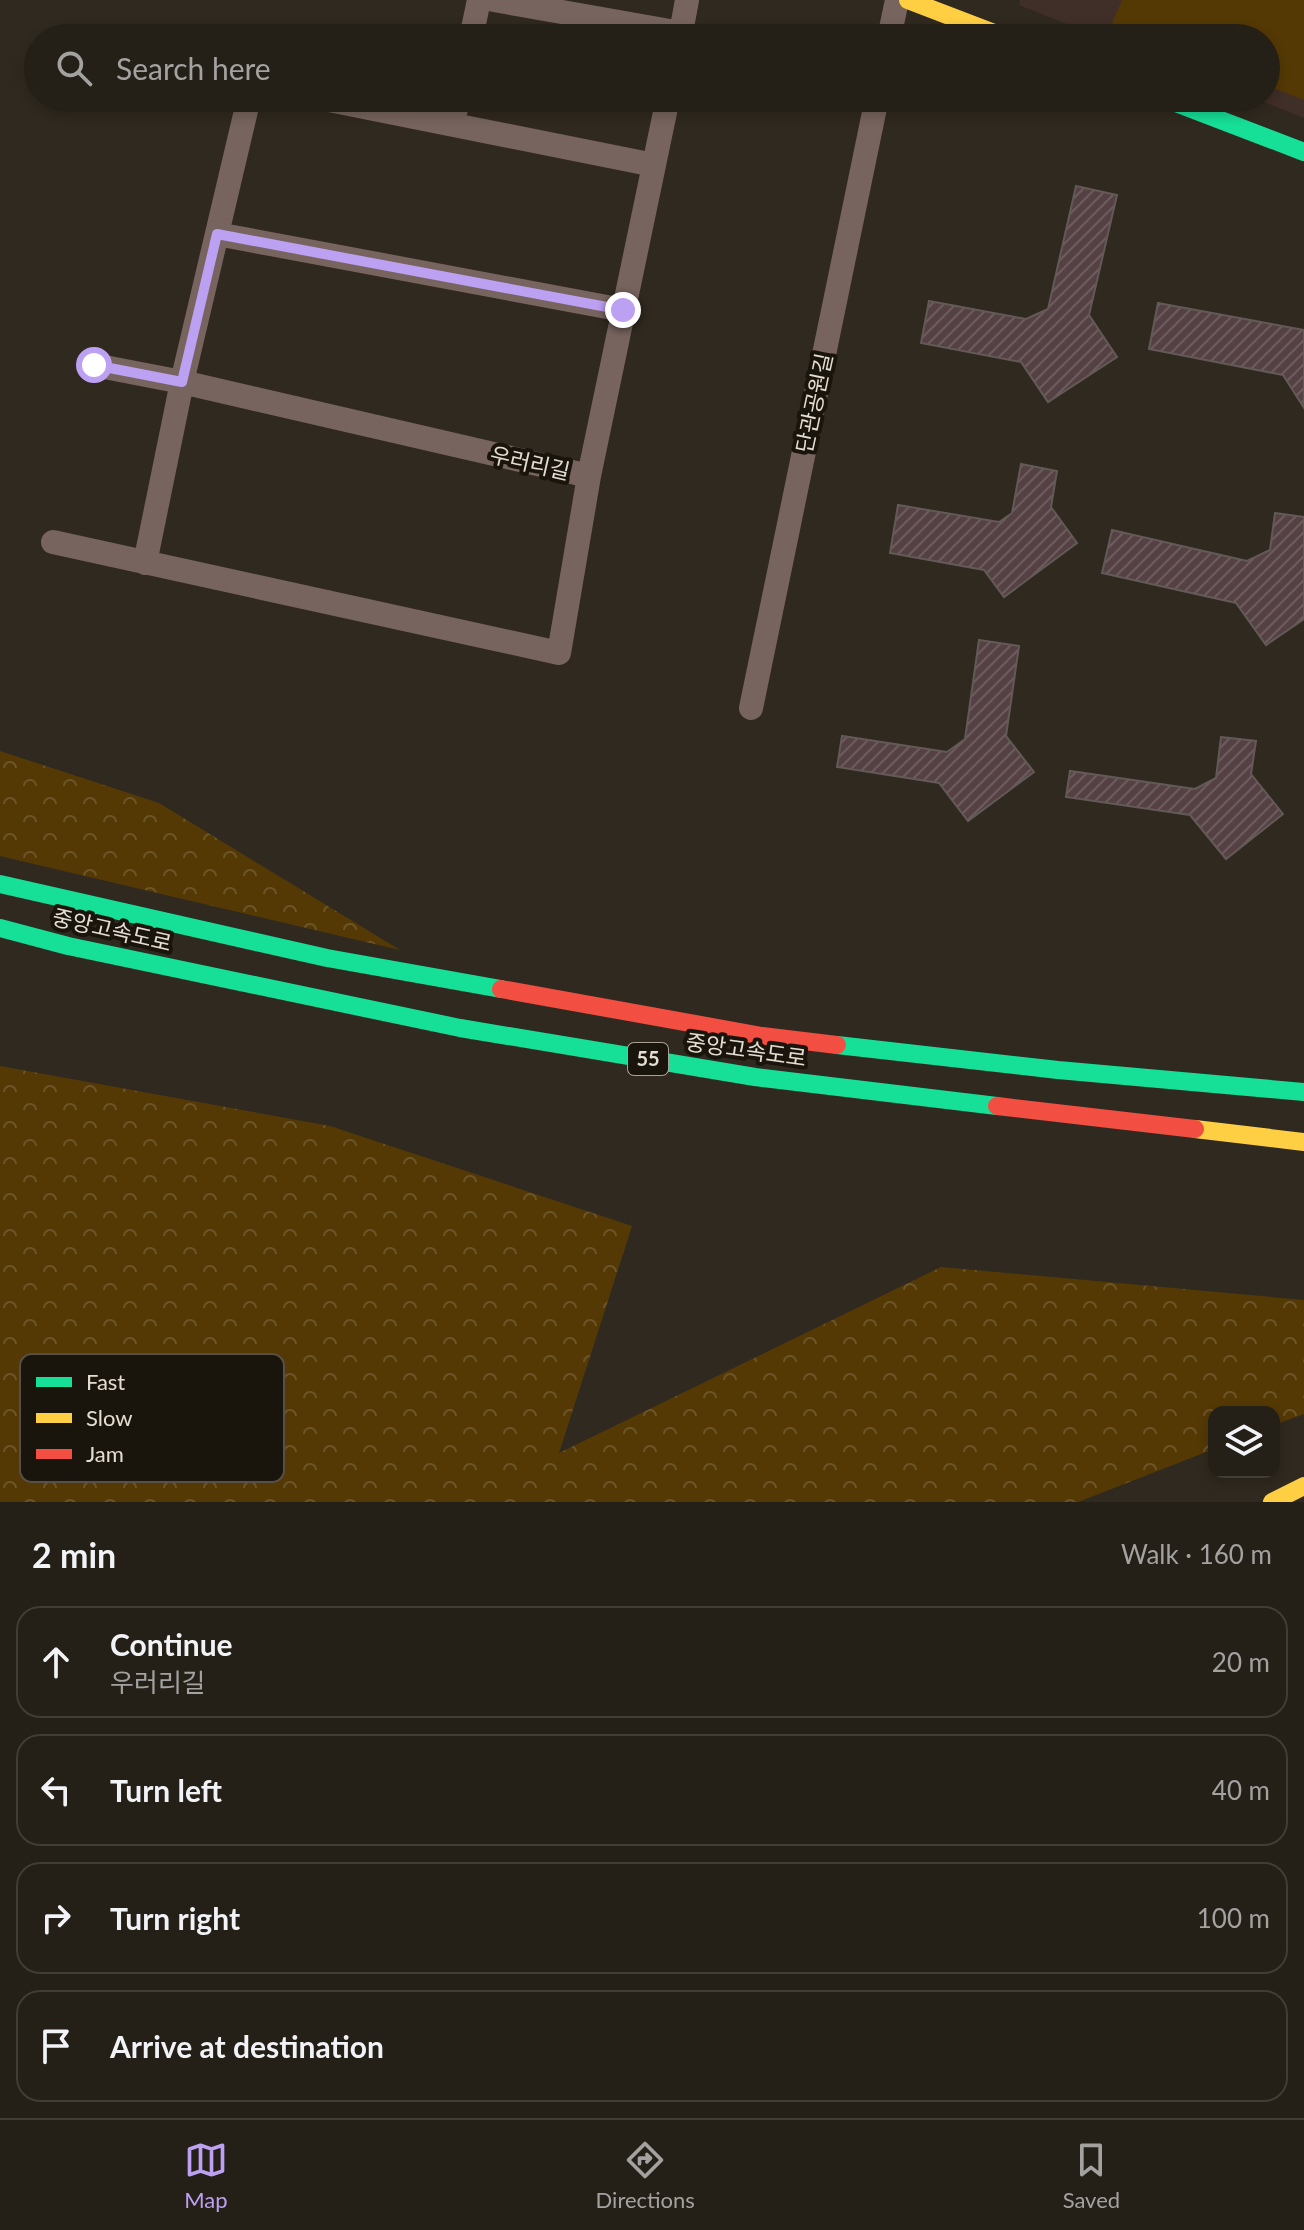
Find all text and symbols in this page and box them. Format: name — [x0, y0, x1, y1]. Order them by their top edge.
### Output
search box — [24, 24, 1280, 112]
icon: search — [52, 46, 96, 90]
text: Search here — [116, 50, 271, 86]
route end — [605, 292, 641, 328]
route start — [76, 347, 112, 383]
street label: 단관공원길 — [790, 351, 837, 455]
street label: 우러리길 — [488, 440, 573, 485]
street label: 중앙고속도로 — [50, 903, 174, 956]
street label: 중앙고속도로 — [684, 1028, 808, 1071]
road number: 55 — [628, 1043, 668, 1075]
legend — [20, 1354, 284, 1482]
text: Fast — [86, 1368, 125, 1395]
text: Slow — [86, 1404, 133, 1431]
map controls — [1208, 1406, 1280, 1478]
button: layers — [1208, 1406, 1280, 1478]
text: Jam — [86, 1440, 124, 1467]
text: 2 min — [32, 1534, 116, 1575]
text: Walk · 160 m — [1121, 1538, 1272, 1570]
text: Continue — [110, 1626, 233, 1662]
icon: ahead — [34, 1640, 78, 1684]
text: 20 m — [1212, 1646, 1270, 1678]
text: 우러리길 — [110, 1666, 206, 1698]
icon: left — [34, 1768, 78, 1812]
text: Turn left — [110, 1772, 222, 1808]
text: 40 m — [1212, 1774, 1270, 1806]
icon: right — [34, 1896, 78, 1940]
text: Turn right — [110, 1900, 240, 1936]
text: 100 m — [1197, 1902, 1270, 1934]
icon: arrive — [34, 2024, 78, 2068]
text: Arrive at destination — [110, 2028, 384, 2064]
tab: Map — [184, 2138, 228, 2213]
tab: Directions — [596, 2138, 695, 2213]
tab: Saved — [1063, 2138, 1120, 2213]

